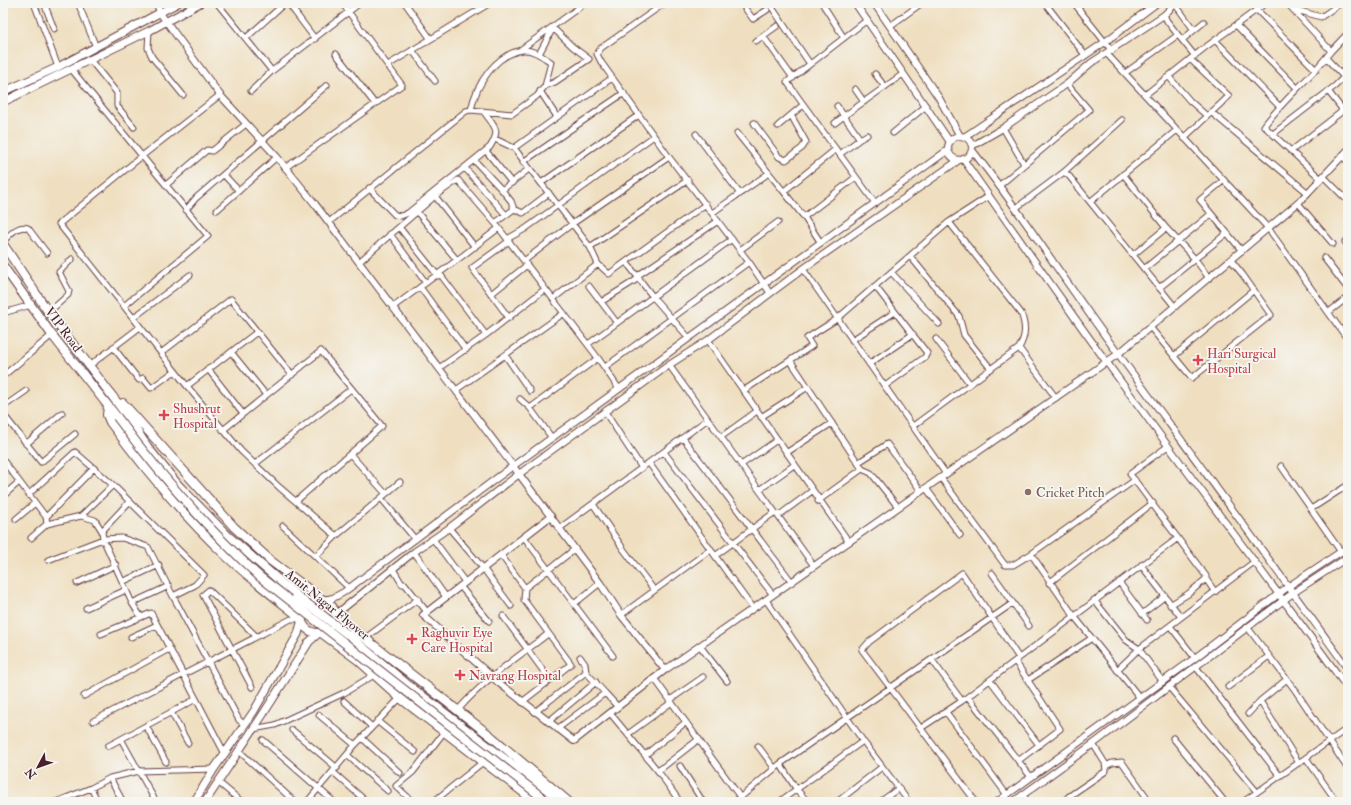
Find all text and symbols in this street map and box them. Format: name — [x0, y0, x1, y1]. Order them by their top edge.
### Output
street label: VIP Road — [41, 304, 86, 356]
place label: Hari Surgical Hospital — [1207, 346, 1277, 378]
marker: Hari Surgical Hospital — [1192, 354, 1204, 366]
place label: Shushrut Hospital — [173, 401, 221, 433]
marker: Shushrut Hospital — [158, 409, 170, 421]
place label: Cricket Pitch — [1036, 485, 1105, 501]
marker: Cricket Pitch — [1023, 487, 1033, 497]
street label: Amit Nagar Flyover — [281, 565, 373, 644]
place label: Raghuvir Eye Care Hospital — [421, 625, 493, 657]
marker: Raghuvir Eye Care Hospital — [406, 633, 418, 645]
place label: Navrang Hospital — [469, 668, 562, 685]
marker: Navrang Hospital — [454, 669, 466, 681]
north arrow — [18, 747, 58, 787]
text: N — [22, 764, 40, 782]

